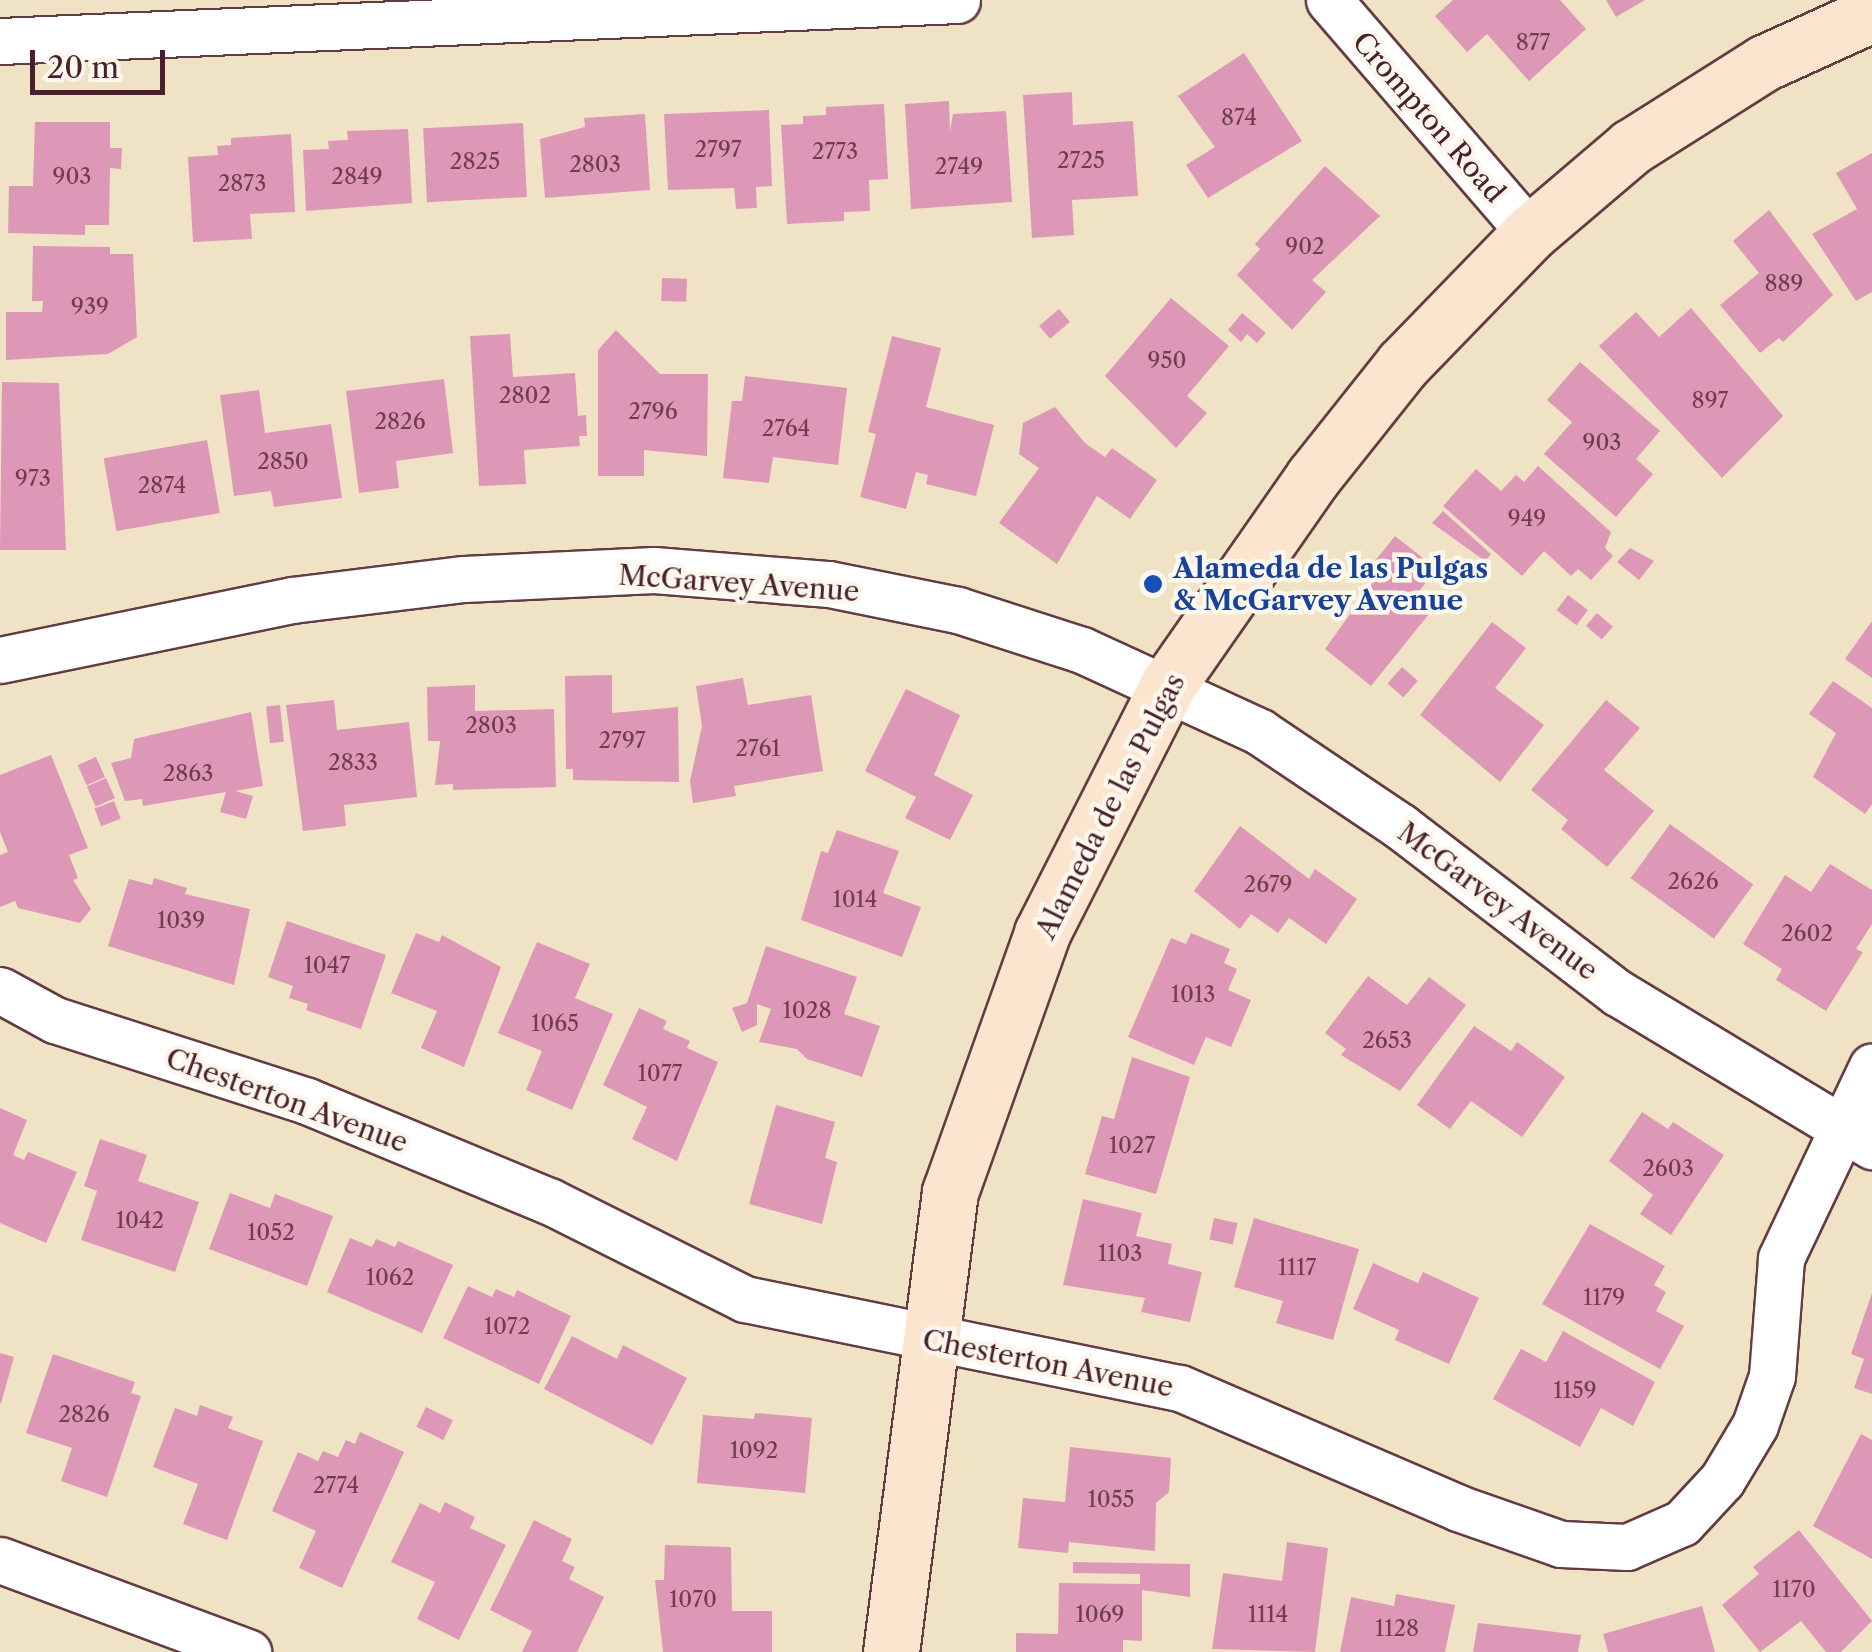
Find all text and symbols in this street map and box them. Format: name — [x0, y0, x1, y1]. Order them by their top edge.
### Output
street label: Crompton Road — [1346, 25, 1512, 209]
scale bar — [35, 30, 170, 92]
house number: 877 — [1516, 30, 1550, 56]
text: 20 m — [47, 49, 119, 86]
house number: 874 — [1221, 105, 1257, 131]
house number: 2797 — [694, 137, 742, 163]
house number: 2773 — [812, 139, 858, 165]
house number: 2725 — [1057, 148, 1105, 174]
house number: 2825 — [450, 149, 500, 175]
house number: 2803 — [569, 152, 621, 178]
house number: 2749 — [935, 154, 983, 180]
house number: 903 — [53, 164, 91, 190]
house number: 2849 — [331, 164, 383, 190]
house number: 2873 — [218, 171, 266, 197]
house number: 902 — [1285, 234, 1325, 260]
house number: 889 — [1765, 271, 1803, 297]
house number: 939 — [71, 294, 109, 320]
house number: 950 — [1148, 348, 1186, 374]
house number: 2802 — [499, 383, 551, 409]
house number: 897 — [1692, 388, 1728, 414]
house number: 2796 — [628, 399, 678, 425]
house number: 2826 — [374, 409, 426, 435]
house number: 2764 — [762, 416, 810, 442]
house number: 903 — [1583, 430, 1621, 456]
house number: 2850 — [257, 449, 309, 475]
house number: 973 — [15, 466, 51, 492]
house number: 2874 — [138, 473, 186, 499]
house number: 949 — [1508, 506, 1546, 532]
place label: Alameda de las Pulgas & McGarvey Avenue — [1173, 551, 1489, 617]
street label: McGarvey Avenue — [616, 558, 862, 608]
marker: Alameda de las Pulgas & McGarvey Avenue — [1142, 573, 1164, 595]
street label: Alameda de las Pulgas — [1028, 668, 1192, 944]
house number: 2803 — [465, 713, 517, 739]
house number: 2797 — [598, 728, 646, 754]
house number: 2761 — [735, 736, 781, 762]
house number: 2833 — [328, 750, 378, 776]
house number: 2863 — [163, 761, 213, 787]
street label: McGarvey Avenue — [1391, 814, 1605, 988]
house number: 2626 — [1667, 869, 1719, 895]
house number: 2679 — [1244, 872, 1292, 898]
house number: 1014 — [832, 887, 878, 913]
house number: 1039 — [157, 908, 205, 934]
house number: 2602 — [1781, 921, 1833, 947]
house number: 1047 — [304, 953, 350, 979]
house number: 1013 — [1171, 982, 1215, 1008]
house number: 1028 — [783, 998, 831, 1024]
house number: 1065 — [531, 1011, 579, 1037]
house number: 2653 — [1362, 1028, 1412, 1054]
street label: Chesterton Avenue — [161, 1040, 413, 1160]
house number: 1077 — [638, 1061, 682, 1087]
house number: 1027 — [1109, 1133, 1155, 1159]
house number: 2603 — [1642, 1156, 1694, 1182]
house number: 1042 — [116, 1208, 164, 1234]
house number: 1052 — [247, 1220, 295, 1246]
house number: 1103 — [1098, 1241, 1142, 1267]
house number: 1117 — [1278, 1255, 1316, 1281]
house number: 1062 — [366, 1265, 414, 1291]
house number: 1179 — [1583, 1285, 1625, 1311]
house number: 1072 — [484, 1314, 530, 1340]
street label: Chesterton Avenue — [919, 1322, 1177, 1404]
house number: 1159 — [1553, 1378, 1597, 1404]
house number: 2826 — [58, 1402, 110, 1428]
house number: 1092 — [730, 1438, 778, 1464]
house number: 2774 — [313, 1473, 359, 1499]
house number: 1055 — [1087, 1487, 1135, 1513]
house number: 1170 — [1772, 1577, 1816, 1603]
house number: 1070 — [669, 1587, 717, 1613]
house number: 1069 — [1076, 1602, 1124, 1628]
house number: 1114 — [1248, 1602, 1288, 1628]
house number: 1128 — [1375, 1616, 1419, 1642]

